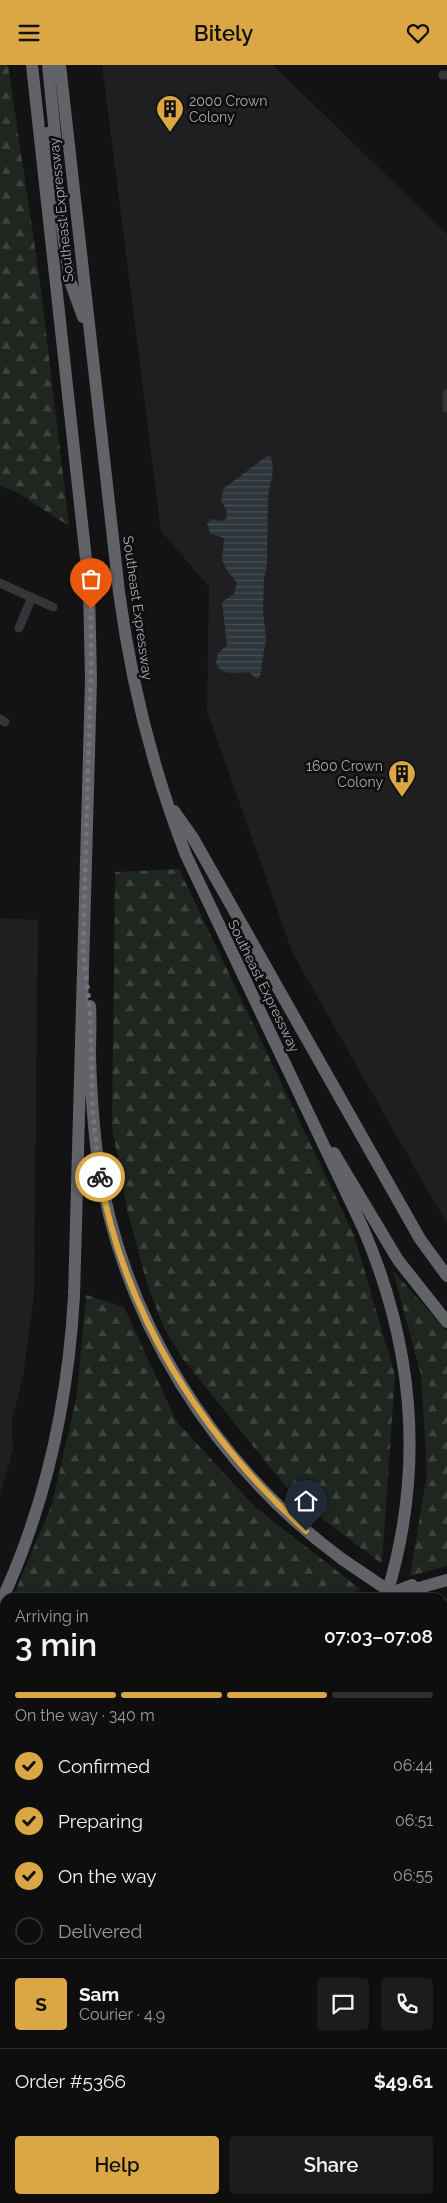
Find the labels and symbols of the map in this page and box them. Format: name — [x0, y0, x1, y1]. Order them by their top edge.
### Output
place label: 2000 Crown Colony — [189, 93, 267, 125]
building icon: 2000 Crown Colony — [155, 94, 185, 133]
street label: Southeast Expressway — [45, 136, 77, 283]
street label: Southeast Expressway — [120, 535, 156, 682]
pin — [70, 558, 112, 609]
place label: 1600 Crown Colony — [306, 758, 383, 790]
building icon: 1600 Crown Colony — [387, 759, 417, 798]
street label: Southeast Expressway — [225, 917, 303, 1055]
courier — [75, 1152, 125, 1202]
pin — [285, 1480, 327, 1531]

